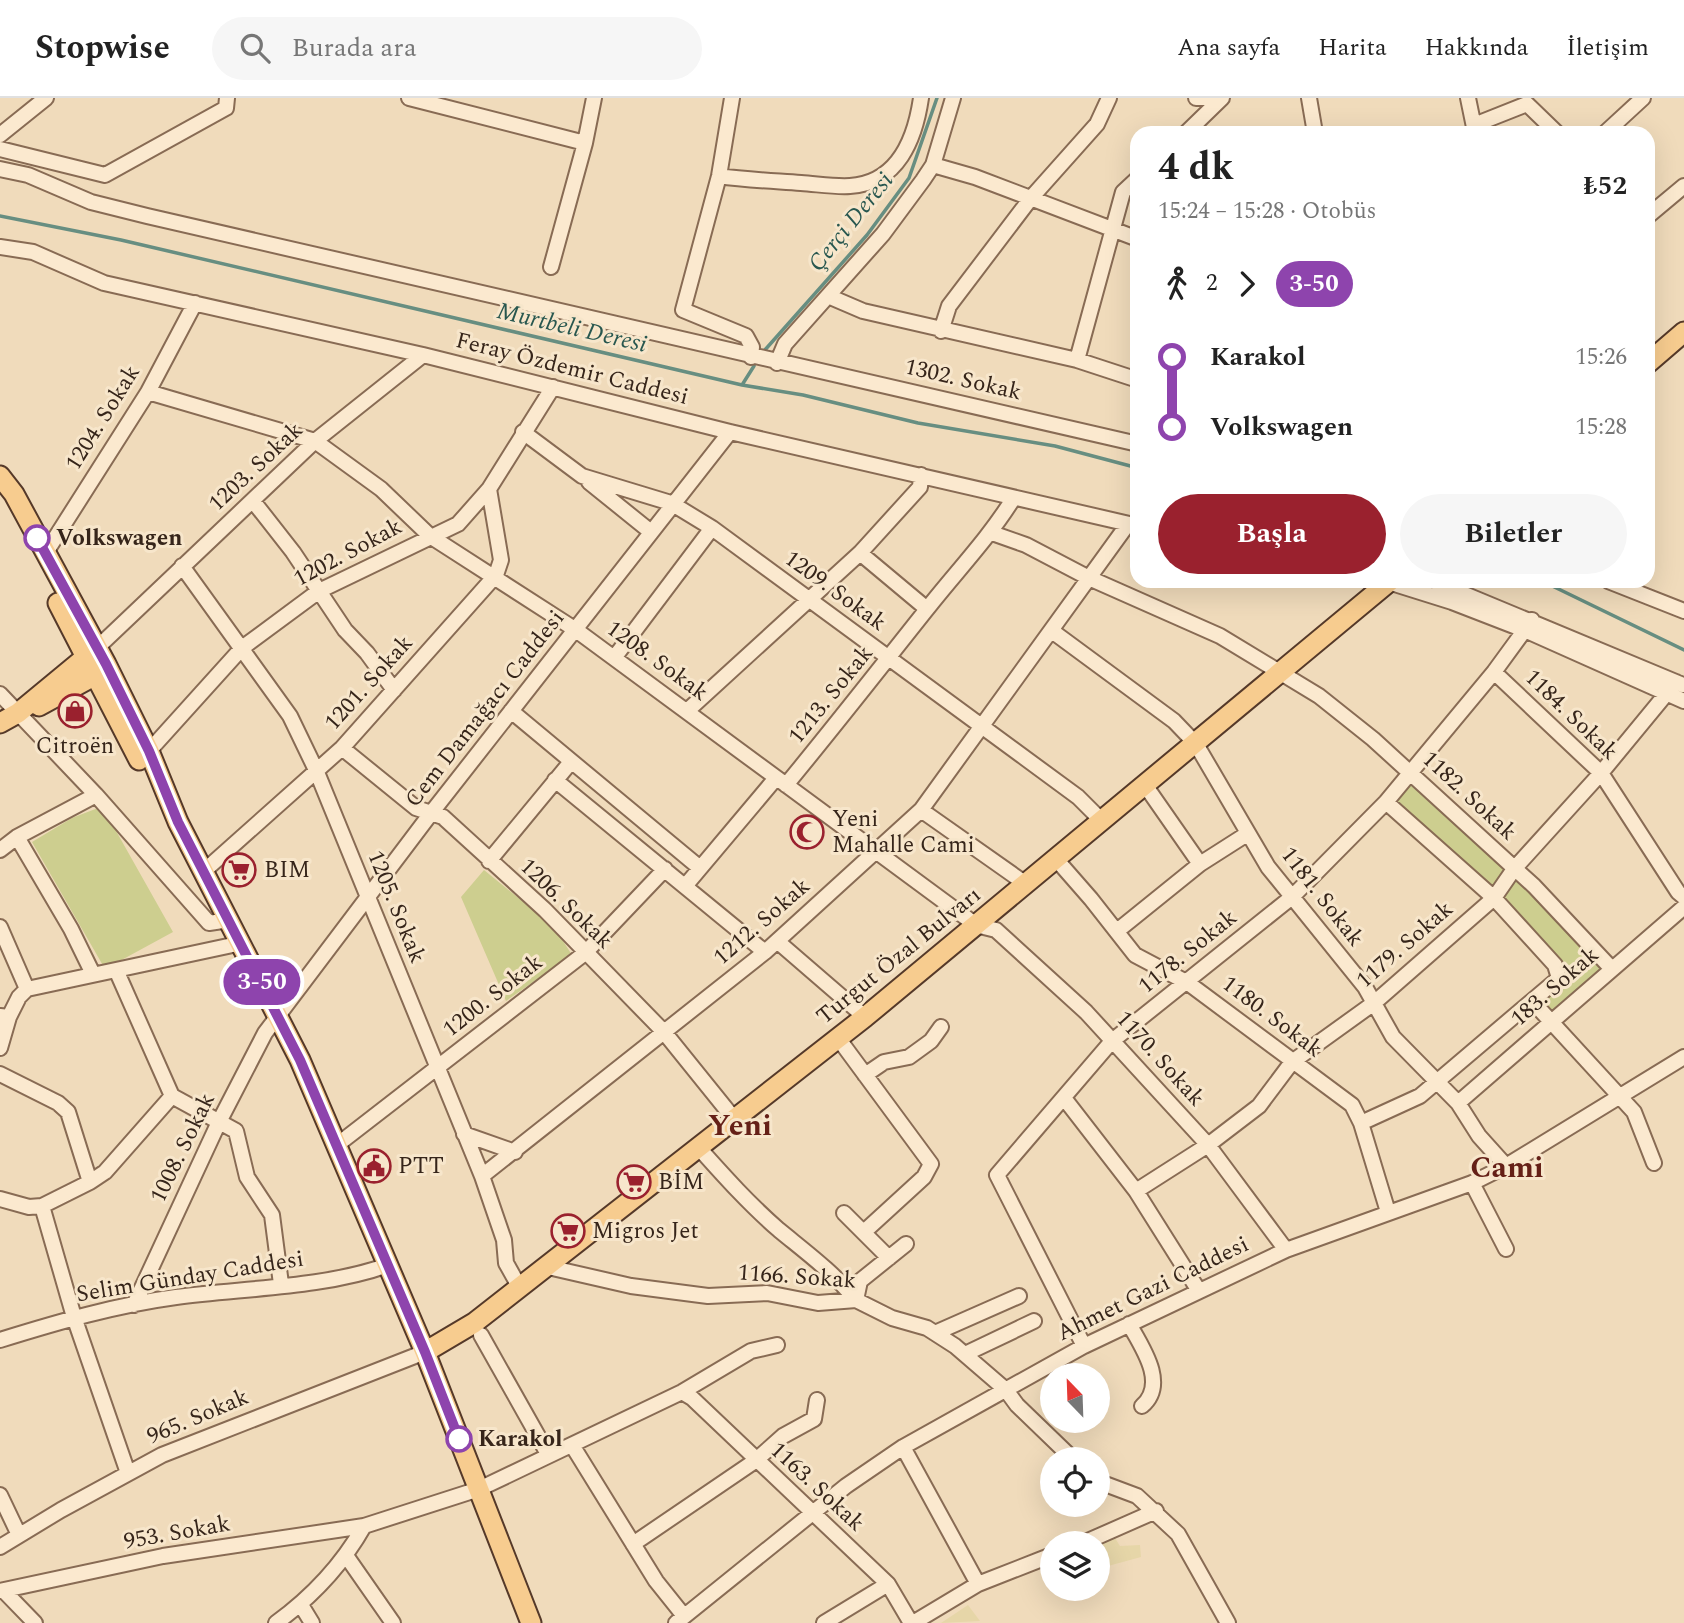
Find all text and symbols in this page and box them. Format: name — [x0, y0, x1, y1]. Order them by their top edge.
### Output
search box — [212, 17, 702, 80]
text: Stopwise — [35, 23, 170, 73]
text: Burada ara — [292, 28, 417, 68]
icon: search — [236, 29, 274, 67]
text: Ana sayfa — [1177, 30, 1280, 66]
text: Harita — [1318, 30, 1387, 66]
text: Hakkında — [1425, 30, 1528, 66]
text: İletişim — [1566, 30, 1649, 66]
text: 4 dk — [1158, 139, 1234, 197]
water label: Çerçi Deresi — [799, 164, 903, 280]
text: ₺52 — [1583, 166, 1627, 206]
text: 15:24 – 15:28 · Otobüs — [1158, 194, 1376, 229]
icon: walk — [1158, 265, 1196, 303]
icon: forward — [1228, 265, 1266, 303]
text: 2 — [1206, 266, 1218, 301]
text: 3-50 — [1290, 266, 1339, 302]
water label: Murtbeli Deresi — [493, 293, 651, 363]
street label: Feray Özdemir Caddesi — [452, 323, 692, 415]
text: Karakol — [1210, 337, 1306, 377]
text: 15:26 — [1575, 340, 1627, 375]
street label: 1302. Sokak — [901, 350, 1025, 410]
street label: 1204. Sokak — [57, 358, 149, 478]
text: Volkswagen — [1210, 407, 1353, 447]
text: 15:28 — [1575, 410, 1627, 445]
street label: 1203. Sokak — [201, 413, 312, 520]
button: Başla — [1158, 494, 1386, 574]
button: Biletler — [1400, 494, 1627, 574]
street label: 1202. Sokak — [287, 510, 409, 596]
place label: Volkswagen — [56, 521, 182, 556]
marker: Volkswagen — [24, 525, 50, 551]
street label: 1209. Sokak — [777, 542, 894, 640]
street label: Cem Damağacı Caddesi — [396, 603, 574, 815]
street label: 1208. Sokak — [599, 612, 716, 710]
street label: 1201. Sokak — [316, 627, 422, 739]
street label: 1213. Sokak — [780, 638, 882, 752]
street label: 1184. Sokak — [1516, 661, 1626, 769]
shop icon: Citroën — [56, 692, 94, 730]
place label: Citroën — [36, 729, 114, 764]
street label: 1182. Sokak — [1414, 743, 1525, 850]
place label: Yeni Mahalle Cami — [832, 802, 975, 863]
mosque icon: Yeni Mahalle Cami — [788, 813, 826, 851]
street label: 1181. Sokak — [1272, 839, 1373, 955]
street label: 1205. Sokak — [357, 845, 435, 969]
street label: 1206. Sokak — [511, 850, 621, 958]
supermarket icon: BIM — [220, 851, 258, 889]
place label: BIM — [264, 853, 310, 888]
street label: 1212. Sokak — [706, 870, 819, 974]
street label: Turgut Özal Bulvarı — [809, 878, 989, 1034]
street label: 1179. Sokak — [1349, 893, 1462, 997]
street label: 1178. Sokak — [1131, 901, 1245, 1003]
street label: 183. Sokak — [1503, 938, 1607, 1035]
street label: 1200. Sokak — [435, 945, 551, 1046]
line badge: 3-50 — [213, 959, 311, 1005]
text: 3-50 — [237, 964, 287, 1000]
street label: 1180. Sokak — [1214, 967, 1330, 1067]
street label: 1170. Sokak — [1107, 1003, 1213, 1115]
street label: 1008. Sokak — [141, 1087, 225, 1209]
district label: Yeni — [708, 1103, 772, 1149]
district label: Cami — [1470, 1145, 1544, 1191]
public building icon: PTT — [355, 1147, 393, 1185]
place label: PTT — [398, 1149, 444, 1184]
supermarket icon: BİM — [615, 1163, 653, 1201]
place label: BİM — [658, 1165, 704, 1200]
supermarket icon: Migros Jet — [549, 1212, 587, 1250]
place label: Migros Jet — [592, 1214, 699, 1249]
street label: Ahmet Gazi Caddesi — [1051, 1227, 1255, 1351]
street label: Selim Günday Caddesi — [74, 1242, 306, 1312]
street label: 1166. Sokak — [736, 1255, 858, 1299]
north arrow — [1040, 1363, 1110, 1433]
map controls — [1040, 1363, 1110, 1601]
street label: 965. Sokak — [142, 1380, 254, 1454]
place label: Karakol — [478, 1422, 562, 1457]
marker: Karakol — [446, 1426, 472, 1452]
street label: 1163. Sokak — [762, 1434, 873, 1541]
button: locate — [1040, 1447, 1110, 1517]
street label: 953. Sokak — [121, 1506, 233, 1560]
button: layers — [1040, 1531, 1110, 1601]

